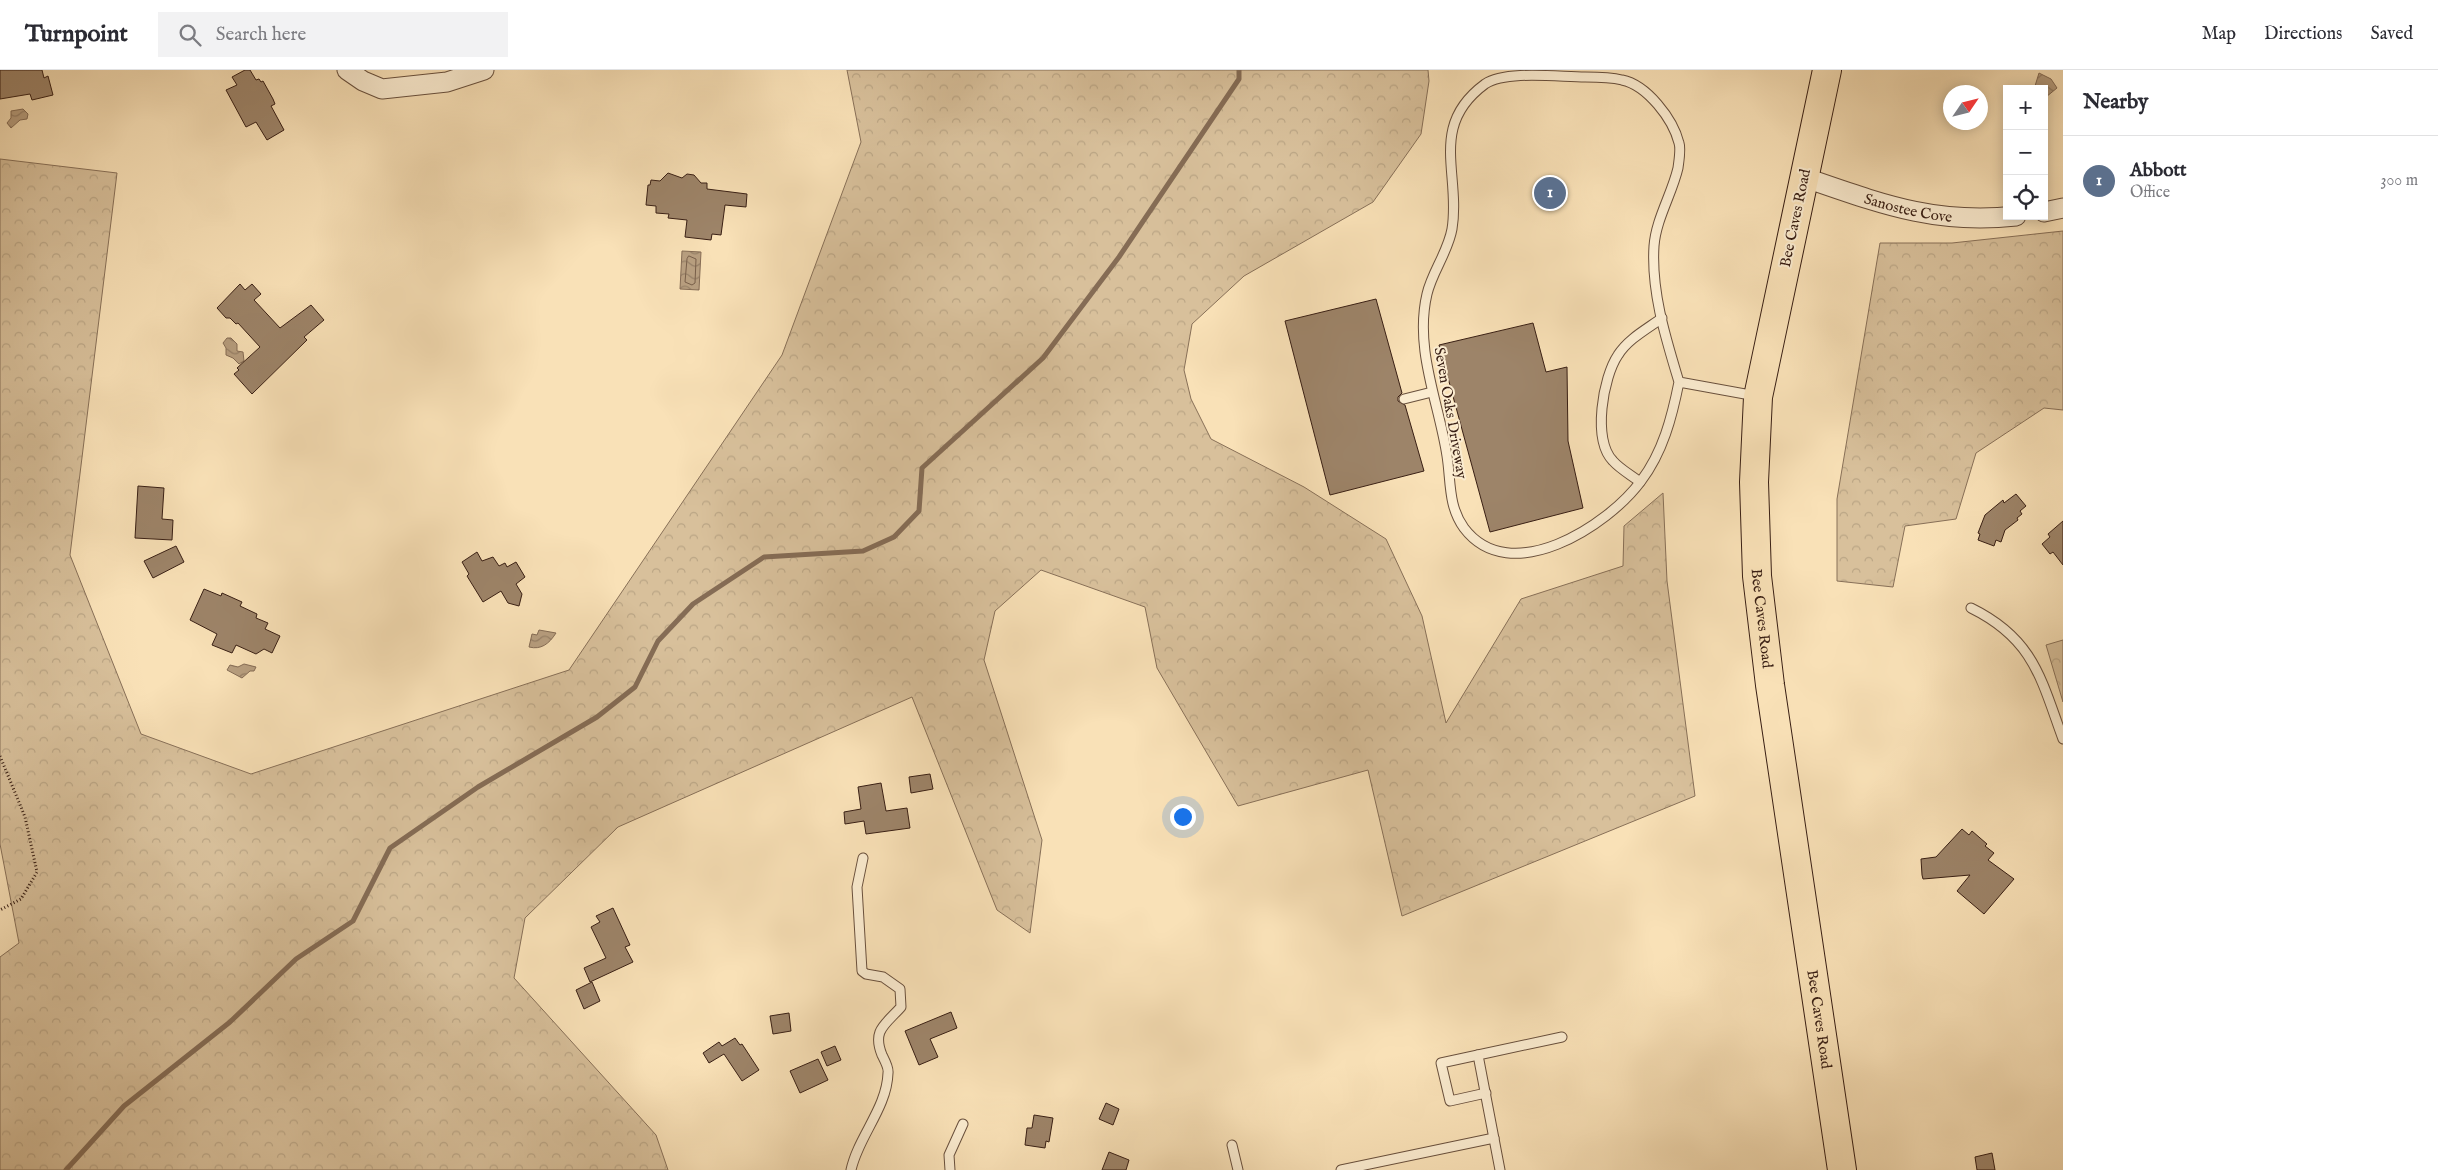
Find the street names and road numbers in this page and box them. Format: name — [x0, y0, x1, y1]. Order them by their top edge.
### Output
street label: Bee Caves Road — [1776, 166, 1815, 269]
street label: Sanostee Cove — [1862, 189, 1953, 227]
street label: Seven Oaks Driveway — [1430, 346, 1472, 481]
street label: Bee Caves Road — [1747, 568, 1777, 670]
street label: Bee Caves Road — [1802, 968, 1836, 1071]

